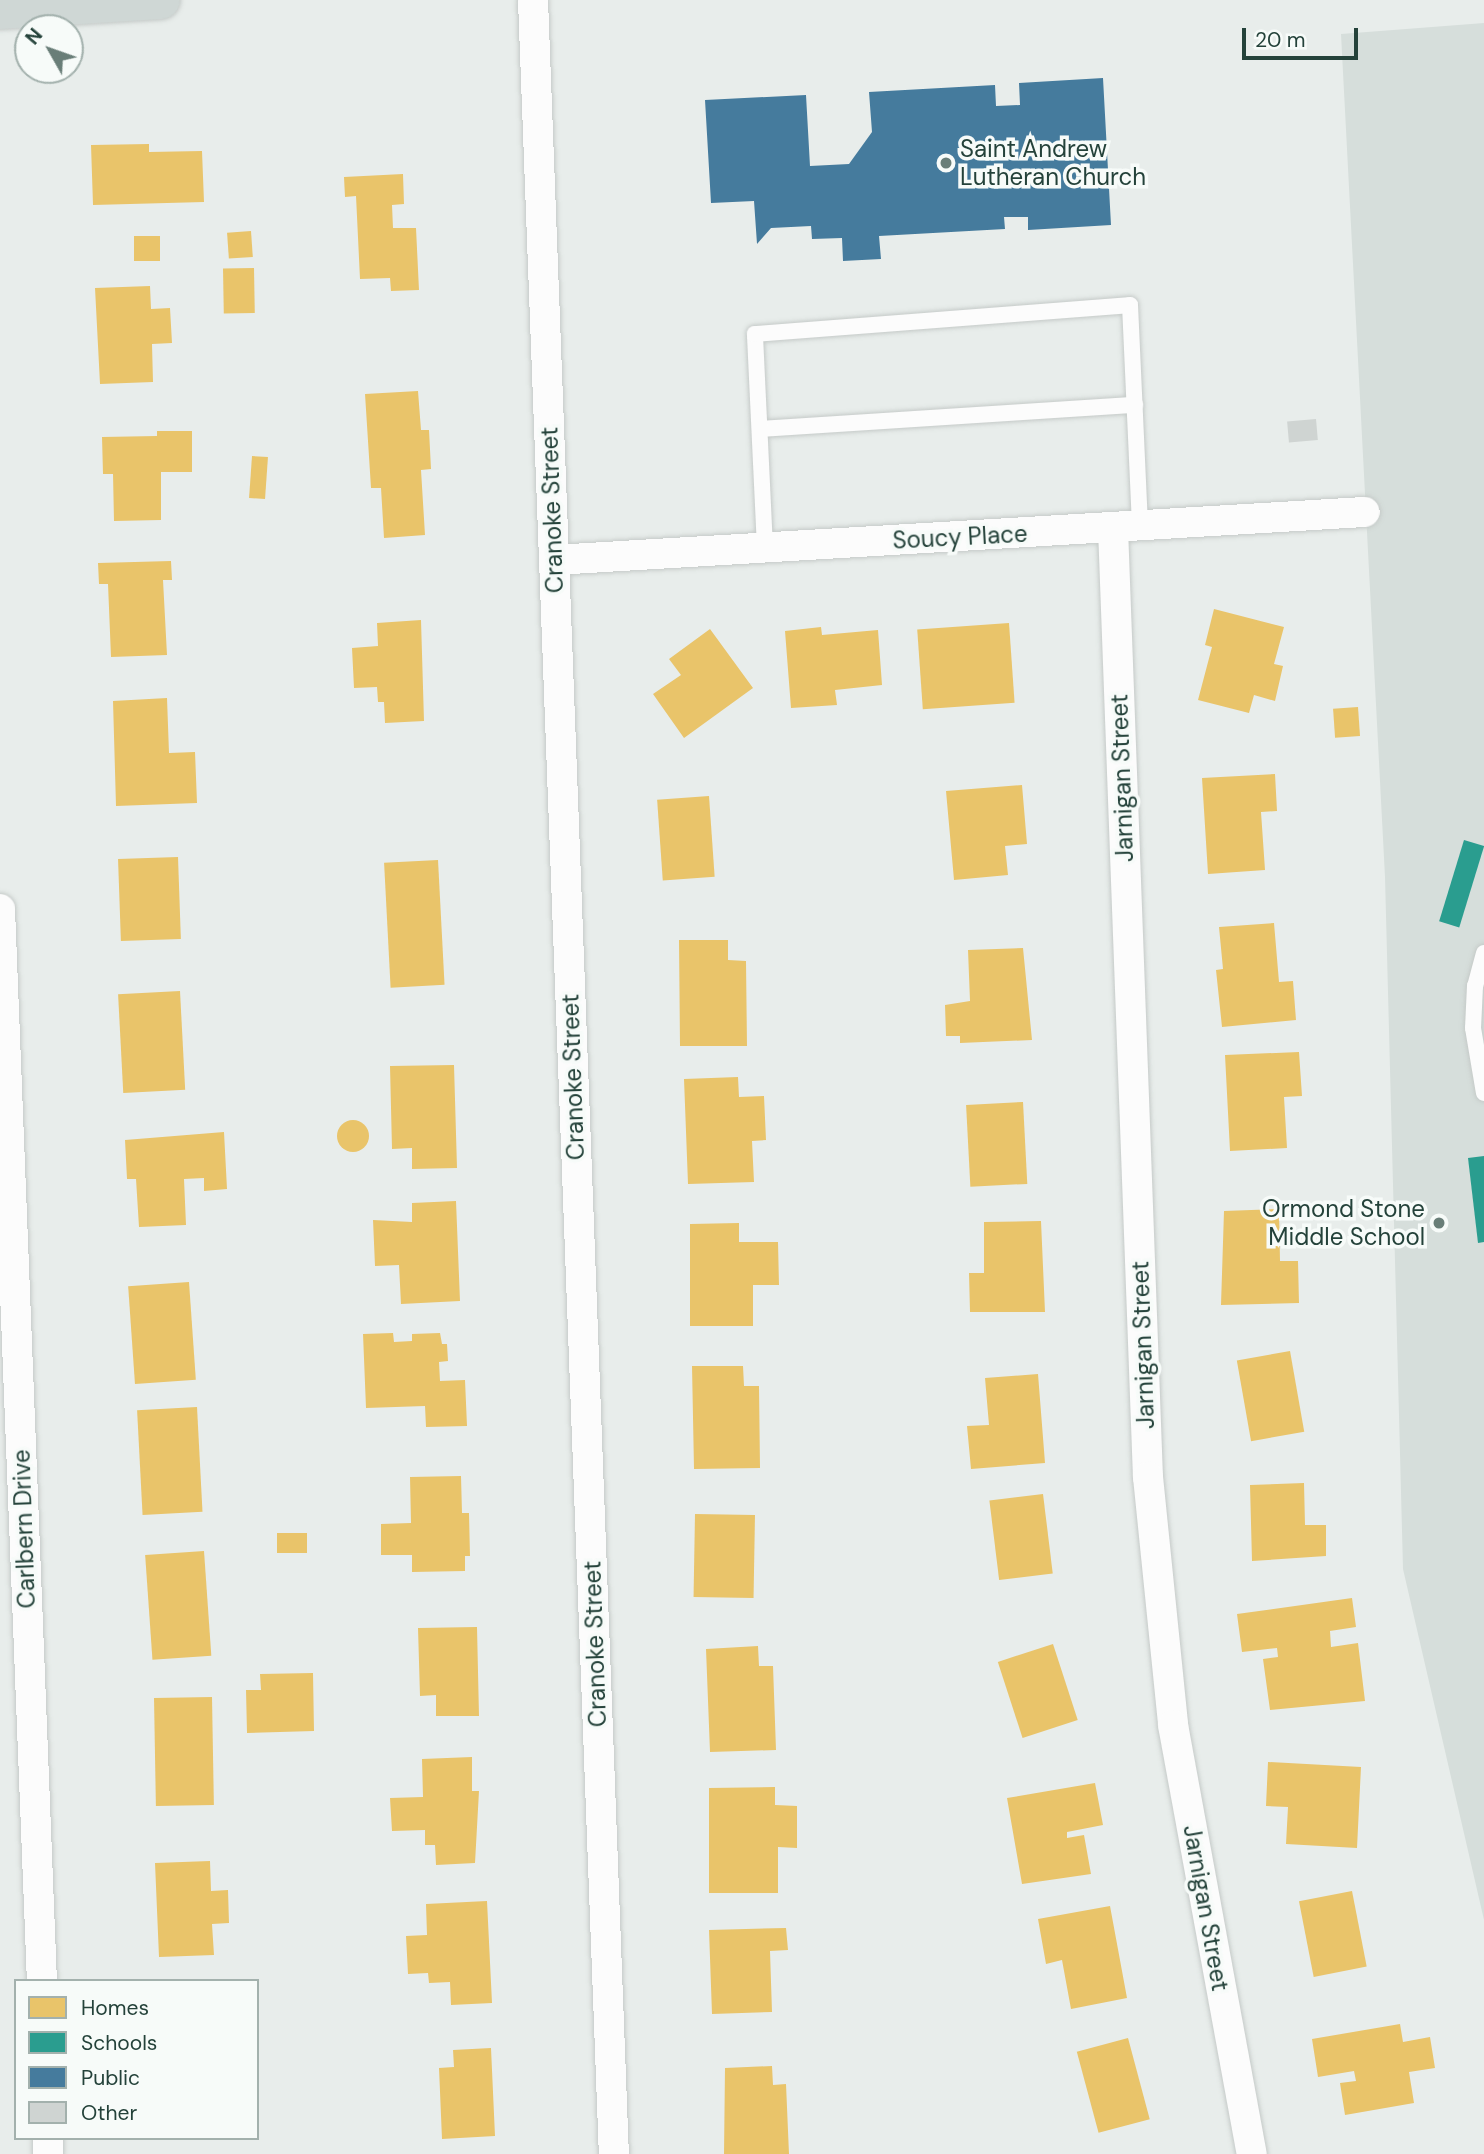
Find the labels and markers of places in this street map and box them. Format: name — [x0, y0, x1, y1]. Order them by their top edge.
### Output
place label: Saint Andrew Lutheran Church — [960, 135, 1146, 191]
marker: Saint Andrew Lutheran Church — [938, 155, 954, 171]
place label: Ormond Stone Middle School — [1262, 1195, 1425, 1251]
marker: Ormond Stone Middle School — [1431, 1215, 1447, 1231]

